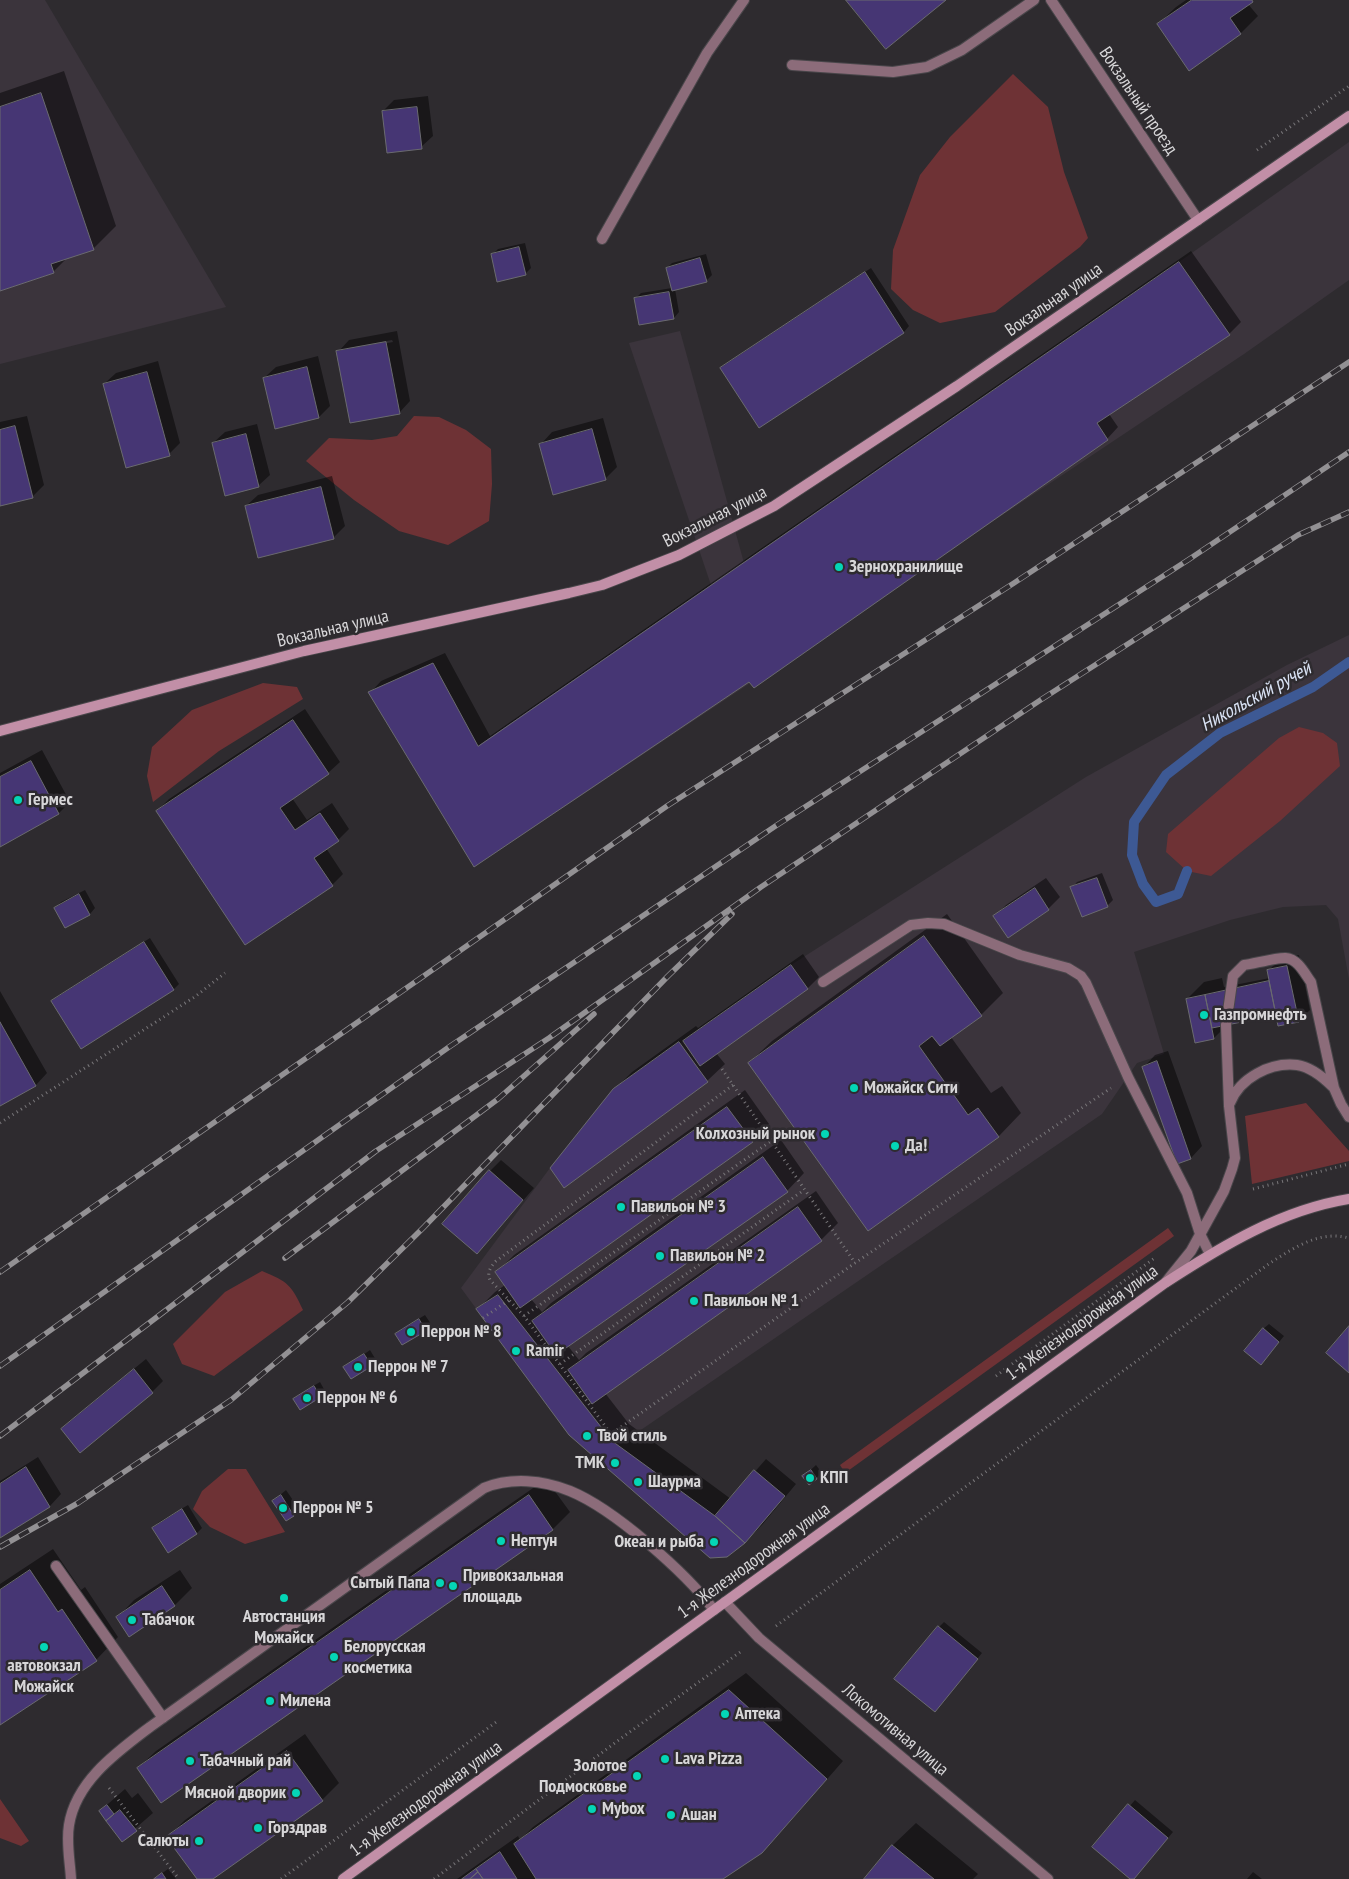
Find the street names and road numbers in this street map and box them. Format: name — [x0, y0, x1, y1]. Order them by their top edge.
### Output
street label: Вокзальный проезд — [1094, 43, 1182, 159]
street label: Вокзальная улица — [1001, 259, 1107, 341]
street label: Вокзальная улица — [660, 482, 770, 552]
street label: Вокзальная улица — [275, 606, 391, 652]
street label: 1-я Железнодорожная улица — [1002, 1261, 1162, 1385]
street label: 1-я Железнодорожная улица — [674, 1499, 834, 1623]
street label: Локомотивная улица — [838, 1679, 952, 1781]
street label: 1-я Железнодорожная улица — [346, 1737, 506, 1861]

